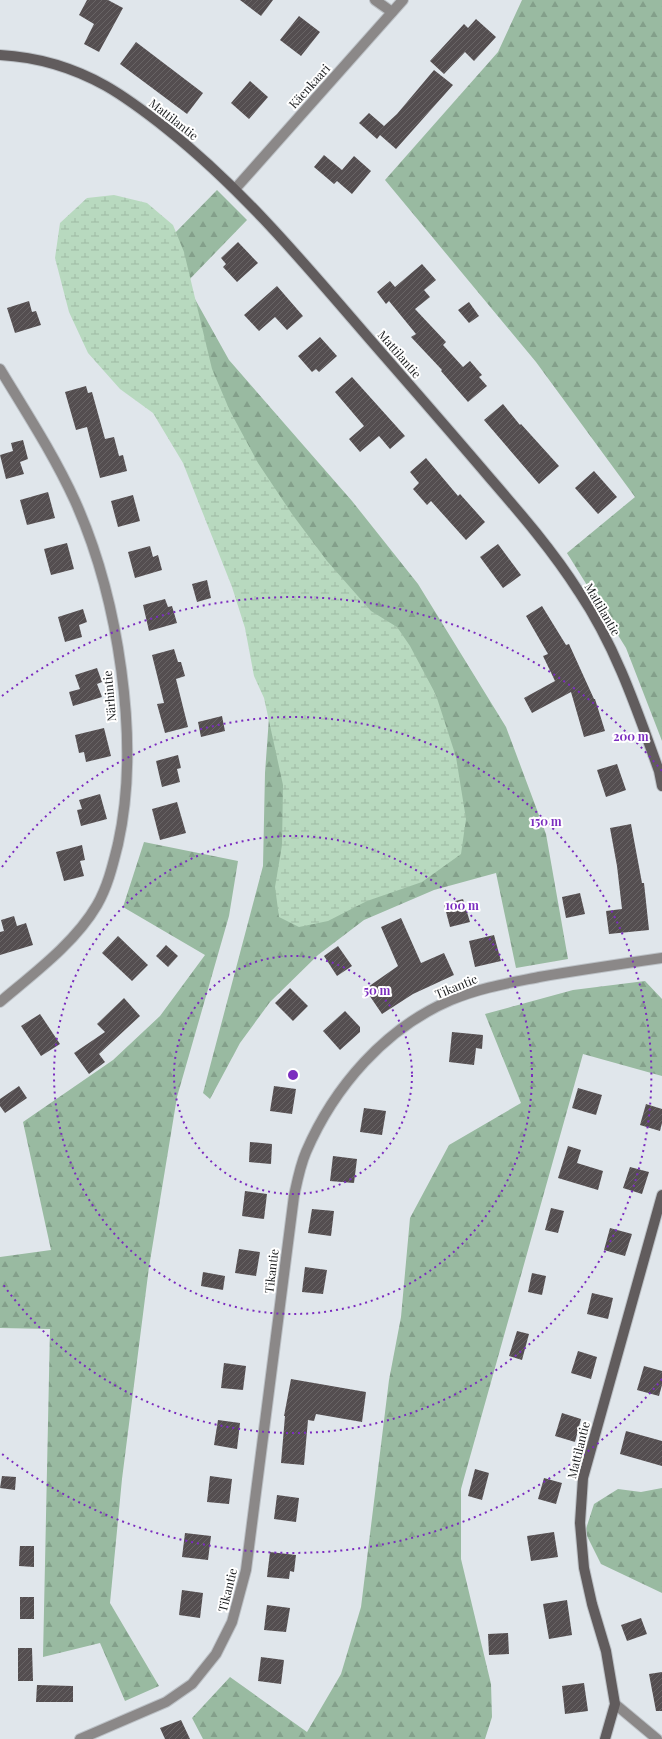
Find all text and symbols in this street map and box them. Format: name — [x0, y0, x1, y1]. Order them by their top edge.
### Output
street label: Käenkaari — [285, 60, 333, 112]
street label: Mattilantie — [146, 95, 202, 143]
street label: Mattilantie — [375, 327, 425, 381]
street label: Mattilantie — [581, 580, 625, 638]
street label: Närhintie — [99, 670, 119, 722]
text: 200 m — [613, 728, 649, 744]
text: 150 m — [530, 813, 562, 829]
text: 100 m — [445, 897, 479, 913]
street label: Tikantie — [432, 970, 480, 1002]
text: 50 m — [364, 982, 391, 998]
centre of rings — [286, 1068, 300, 1082]
street label: Tikantie — [260, 1248, 282, 1294]
street label: Mattilantie — [563, 1420, 593, 1480]
street label: Tikantie — [214, 1567, 240, 1613]

